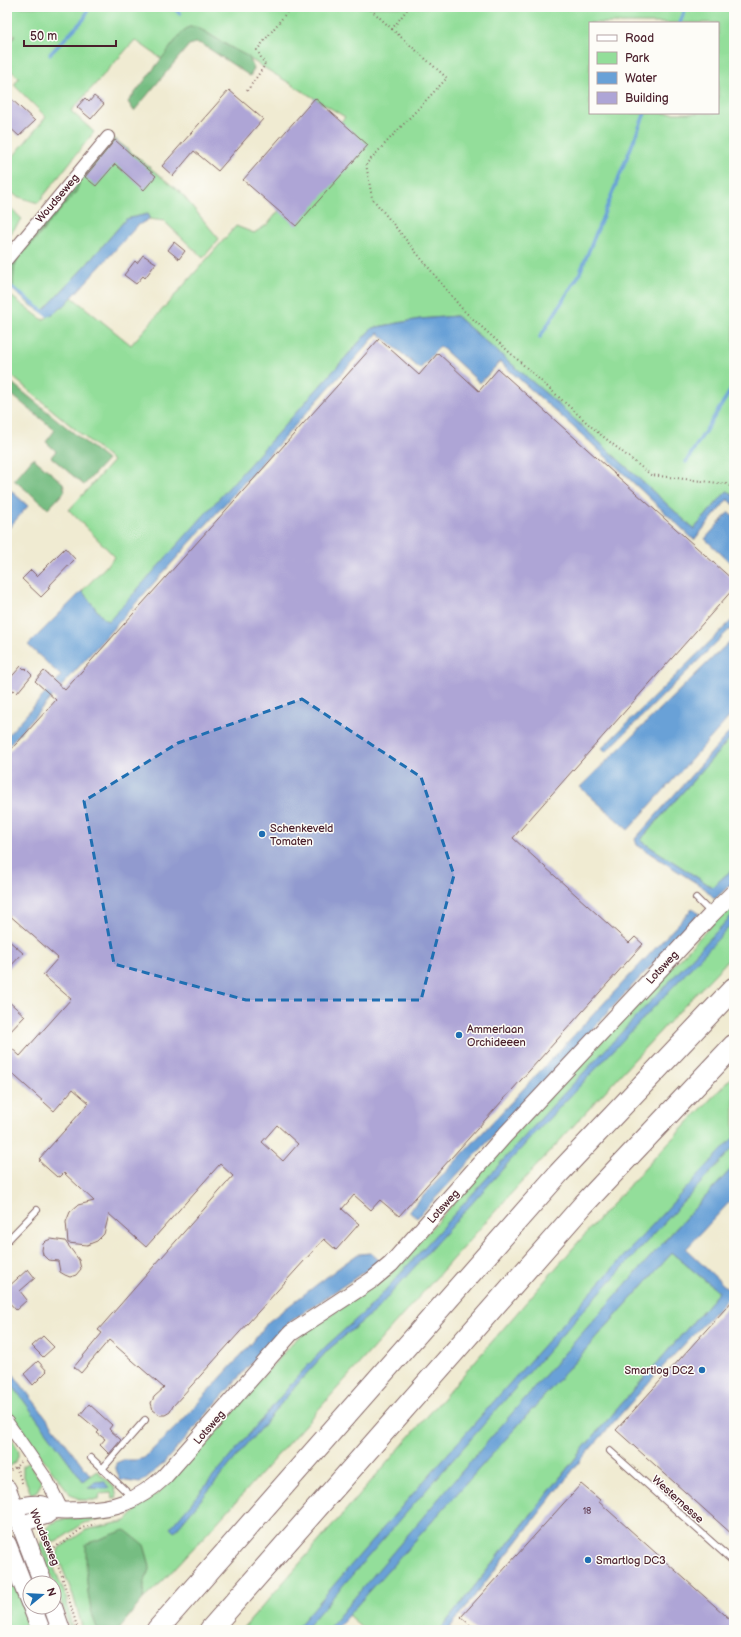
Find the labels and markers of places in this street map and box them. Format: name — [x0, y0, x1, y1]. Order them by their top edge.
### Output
place label: Schenkeveld Tomaten — [270, 822, 333, 848]
marker: Schenkeveld Tomaten — [257, 829, 267, 839]
place label: Ammerlaan Orchideeen — [467, 1023, 526, 1049]
marker: Ammerlaan Orchideeen — [454, 1030, 464, 1040]
place label: Smartlog DC2 — [624, 1364, 695, 1377]
marker: Smartlog DC2 — [697, 1365, 707, 1375]
place label: Smartlog DC3 — [596, 1554, 666, 1567]
marker: Smartlog DC3 — [583, 1555, 593, 1565]

